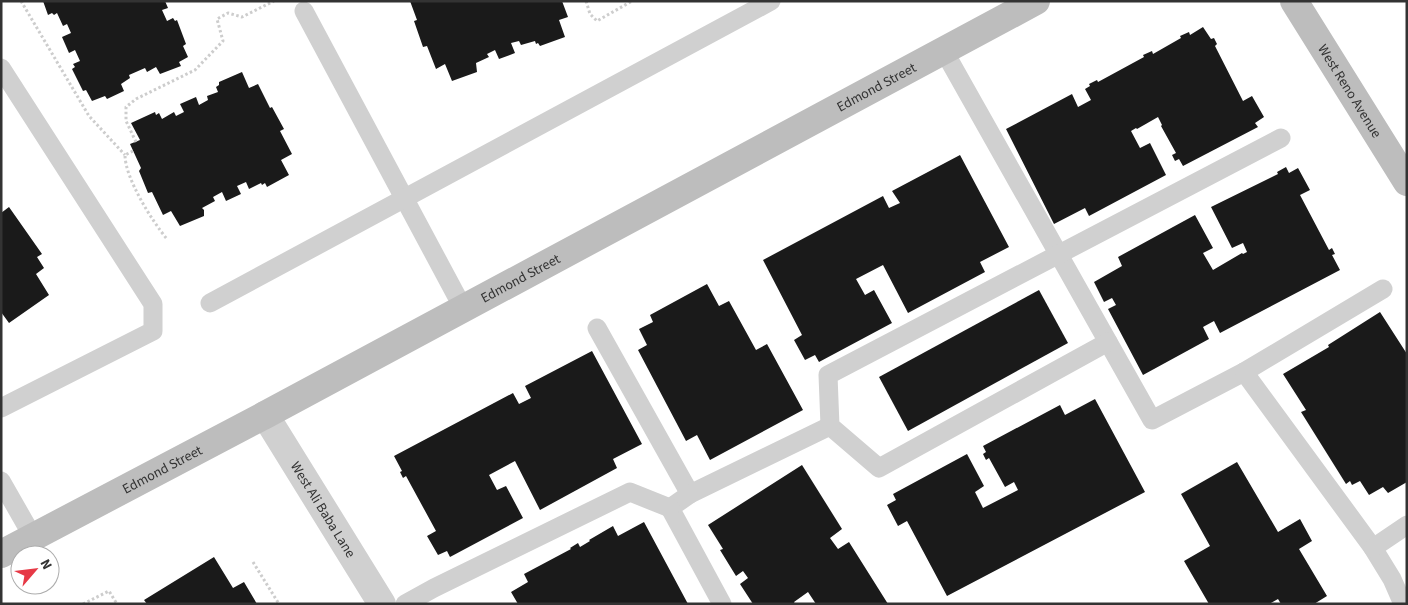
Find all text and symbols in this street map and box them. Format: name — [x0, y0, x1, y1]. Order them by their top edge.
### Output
street label: West Reno Avenue — [1312, 41, 1386, 142]
street label: Edmond Street — [833, 58, 920, 117]
street label: Edmond Street — [477, 249, 564, 308]
street label: Edmond Street — [119, 441, 206, 499]
street label: West Ali Baba Lane — [285, 458, 360, 562]
north arrow — [10, 545, 60, 595]
text: N — [35, 556, 57, 573]

